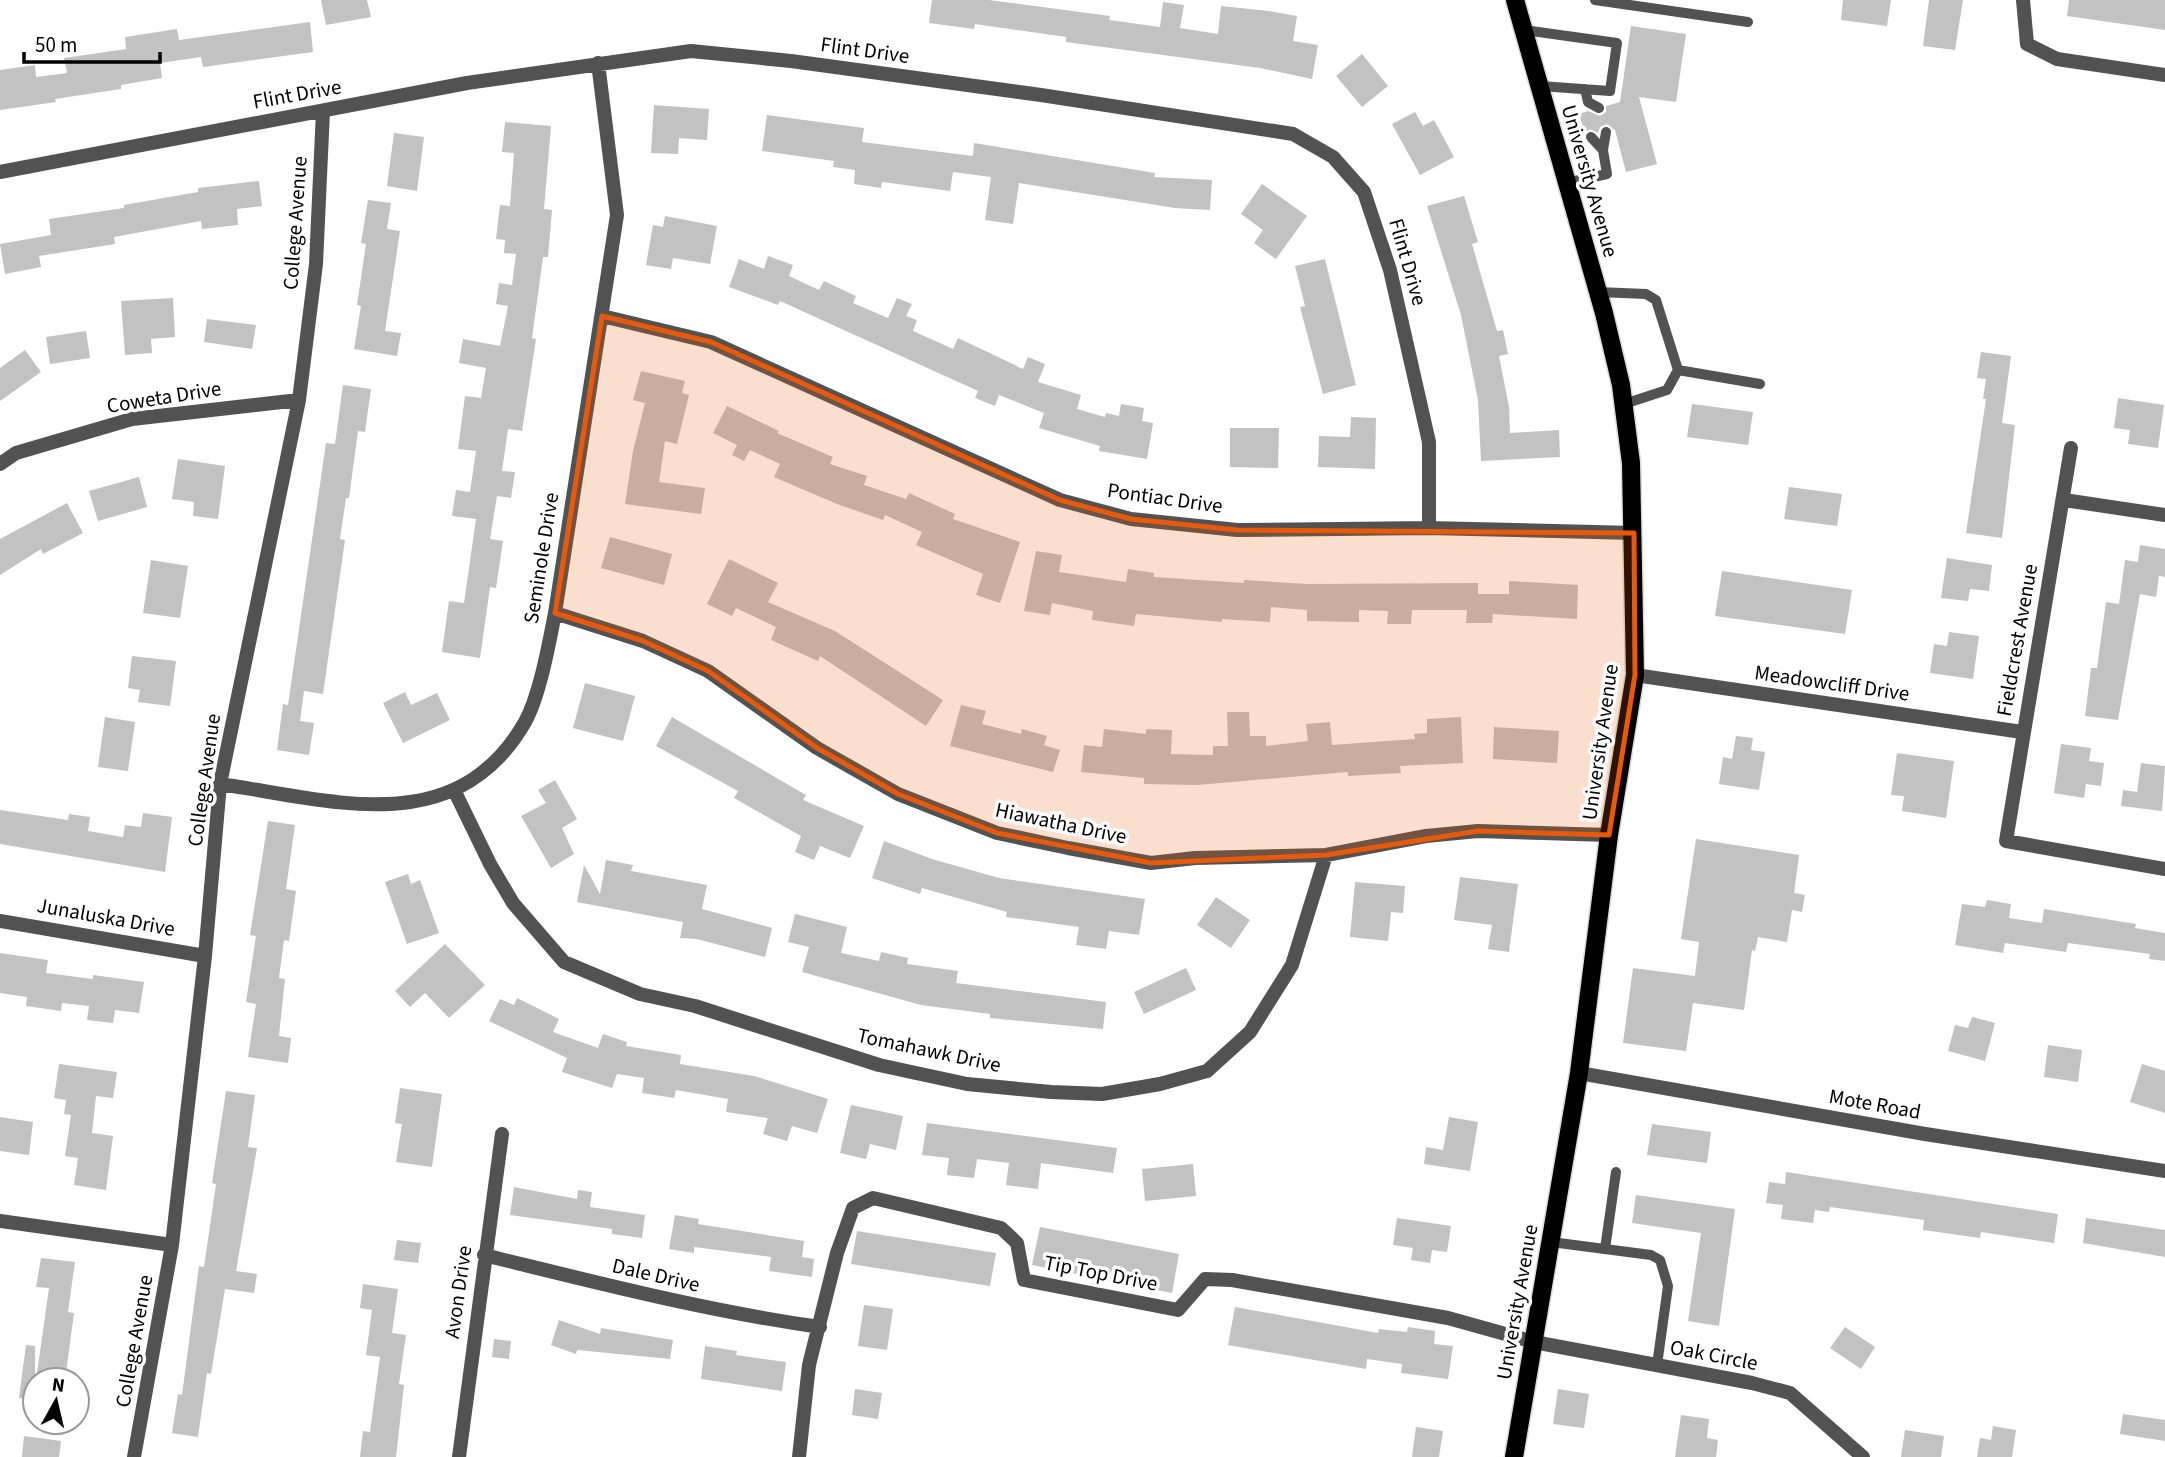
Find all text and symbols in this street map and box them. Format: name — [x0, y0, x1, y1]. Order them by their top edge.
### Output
scale bar — [24, 21, 161, 65]
street label: Flint Drive — [819, 29, 911, 71]
text: 50 m — [35, 30, 77, 60]
street label: Flint Drive — [250, 71, 344, 117]
street label: University Avenue — [1554, 101, 1626, 261]
street label: College Avenue — [275, 155, 315, 291]
street label: Flint Drive — [1381, 215, 1435, 309]
street label: Coweta Drive — [105, 373, 223, 421]
street label: Pontiac Drive — [1105, 475, 1225, 521]
street label: Seminole Drive — [516, 490, 566, 626]
street label: Fieldcrest Avenue — [1989, 561, 2045, 719]
street label: Meadowcliff Drive — [1753, 657, 1911, 709]
street label: University Avenue — [1574, 662, 1626, 822]
street label: College Avenue — [180, 712, 228, 848]
street label: Hiawatha Drive — [993, 794, 1129, 852]
street label: Junaluska Drive — [35, 890, 177, 944]
street label: Tomahawk Drive — [854, 1020, 1004, 1080]
street label: Mote Road — [1827, 1081, 1923, 1127]
street label: University Avenue — [1489, 1222, 1545, 1382]
street label: Avon Drive — [437, 1244, 479, 1340]
street label: Tip Top Drive — [1042, 1247, 1160, 1299]
street label: Dale Drive — [609, 1250, 703, 1300]
street label: College Avenue — [108, 1272, 160, 1410]
street label: Oak Circle — [1668, 1332, 1760, 1378]
north arrow — [21, 1366, 91, 1436]
text: N — [50, 1371, 66, 1400]

